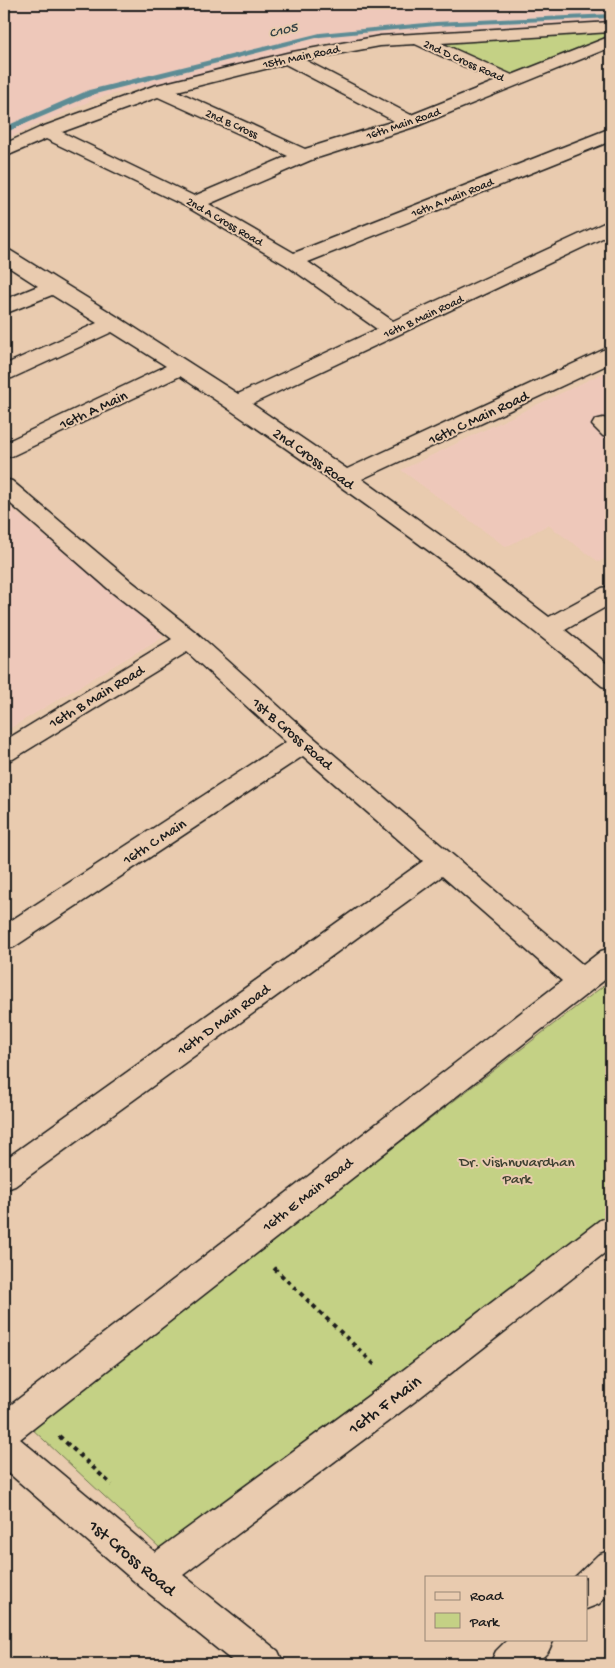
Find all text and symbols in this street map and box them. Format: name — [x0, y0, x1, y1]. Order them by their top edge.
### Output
water label: C105 — [268, 19, 301, 43]
street label: 2nd D Cross Road — [421, 38, 507, 86]
street label: 15th Main Road — [261, 43, 342, 73]
street label: 16th Main Road — [364, 105, 443, 144]
street label: 2nd B Cross — [203, 107, 260, 143]
street label: 16th A Main Road — [409, 176, 497, 222]
street label: 2nd A Cross Road — [183, 195, 266, 251]
street label: 16th B Main Road — [381, 293, 467, 343]
street label: 16th A Main — [56, 387, 131, 435]
street label: 16th C Main Road — [425, 387, 533, 450]
street label: 2nd Cross Road — [269, 425, 358, 495]
street label: 16th B Main Road — [45, 662, 149, 734]
street label: 1st B Cross Road — [247, 694, 337, 775]
street label: 16th C Main — [119, 815, 190, 870]
street label: 16th D Main Road — [174, 980, 275, 1061]
street label: 16th E Main Road — [259, 1154, 358, 1237]
park label: Dr. Vishnuvardhan Park — [458, 1154, 575, 1189]
street label: 16th F Main — [344, 1371, 427, 1441]
street label: 1st Cross Road — [83, 1516, 181, 1603]
legend — [425, 1576, 588, 1640]
text: Road — [470, 1588, 504, 1606]
text: Park — [469, 1614, 500, 1632]

